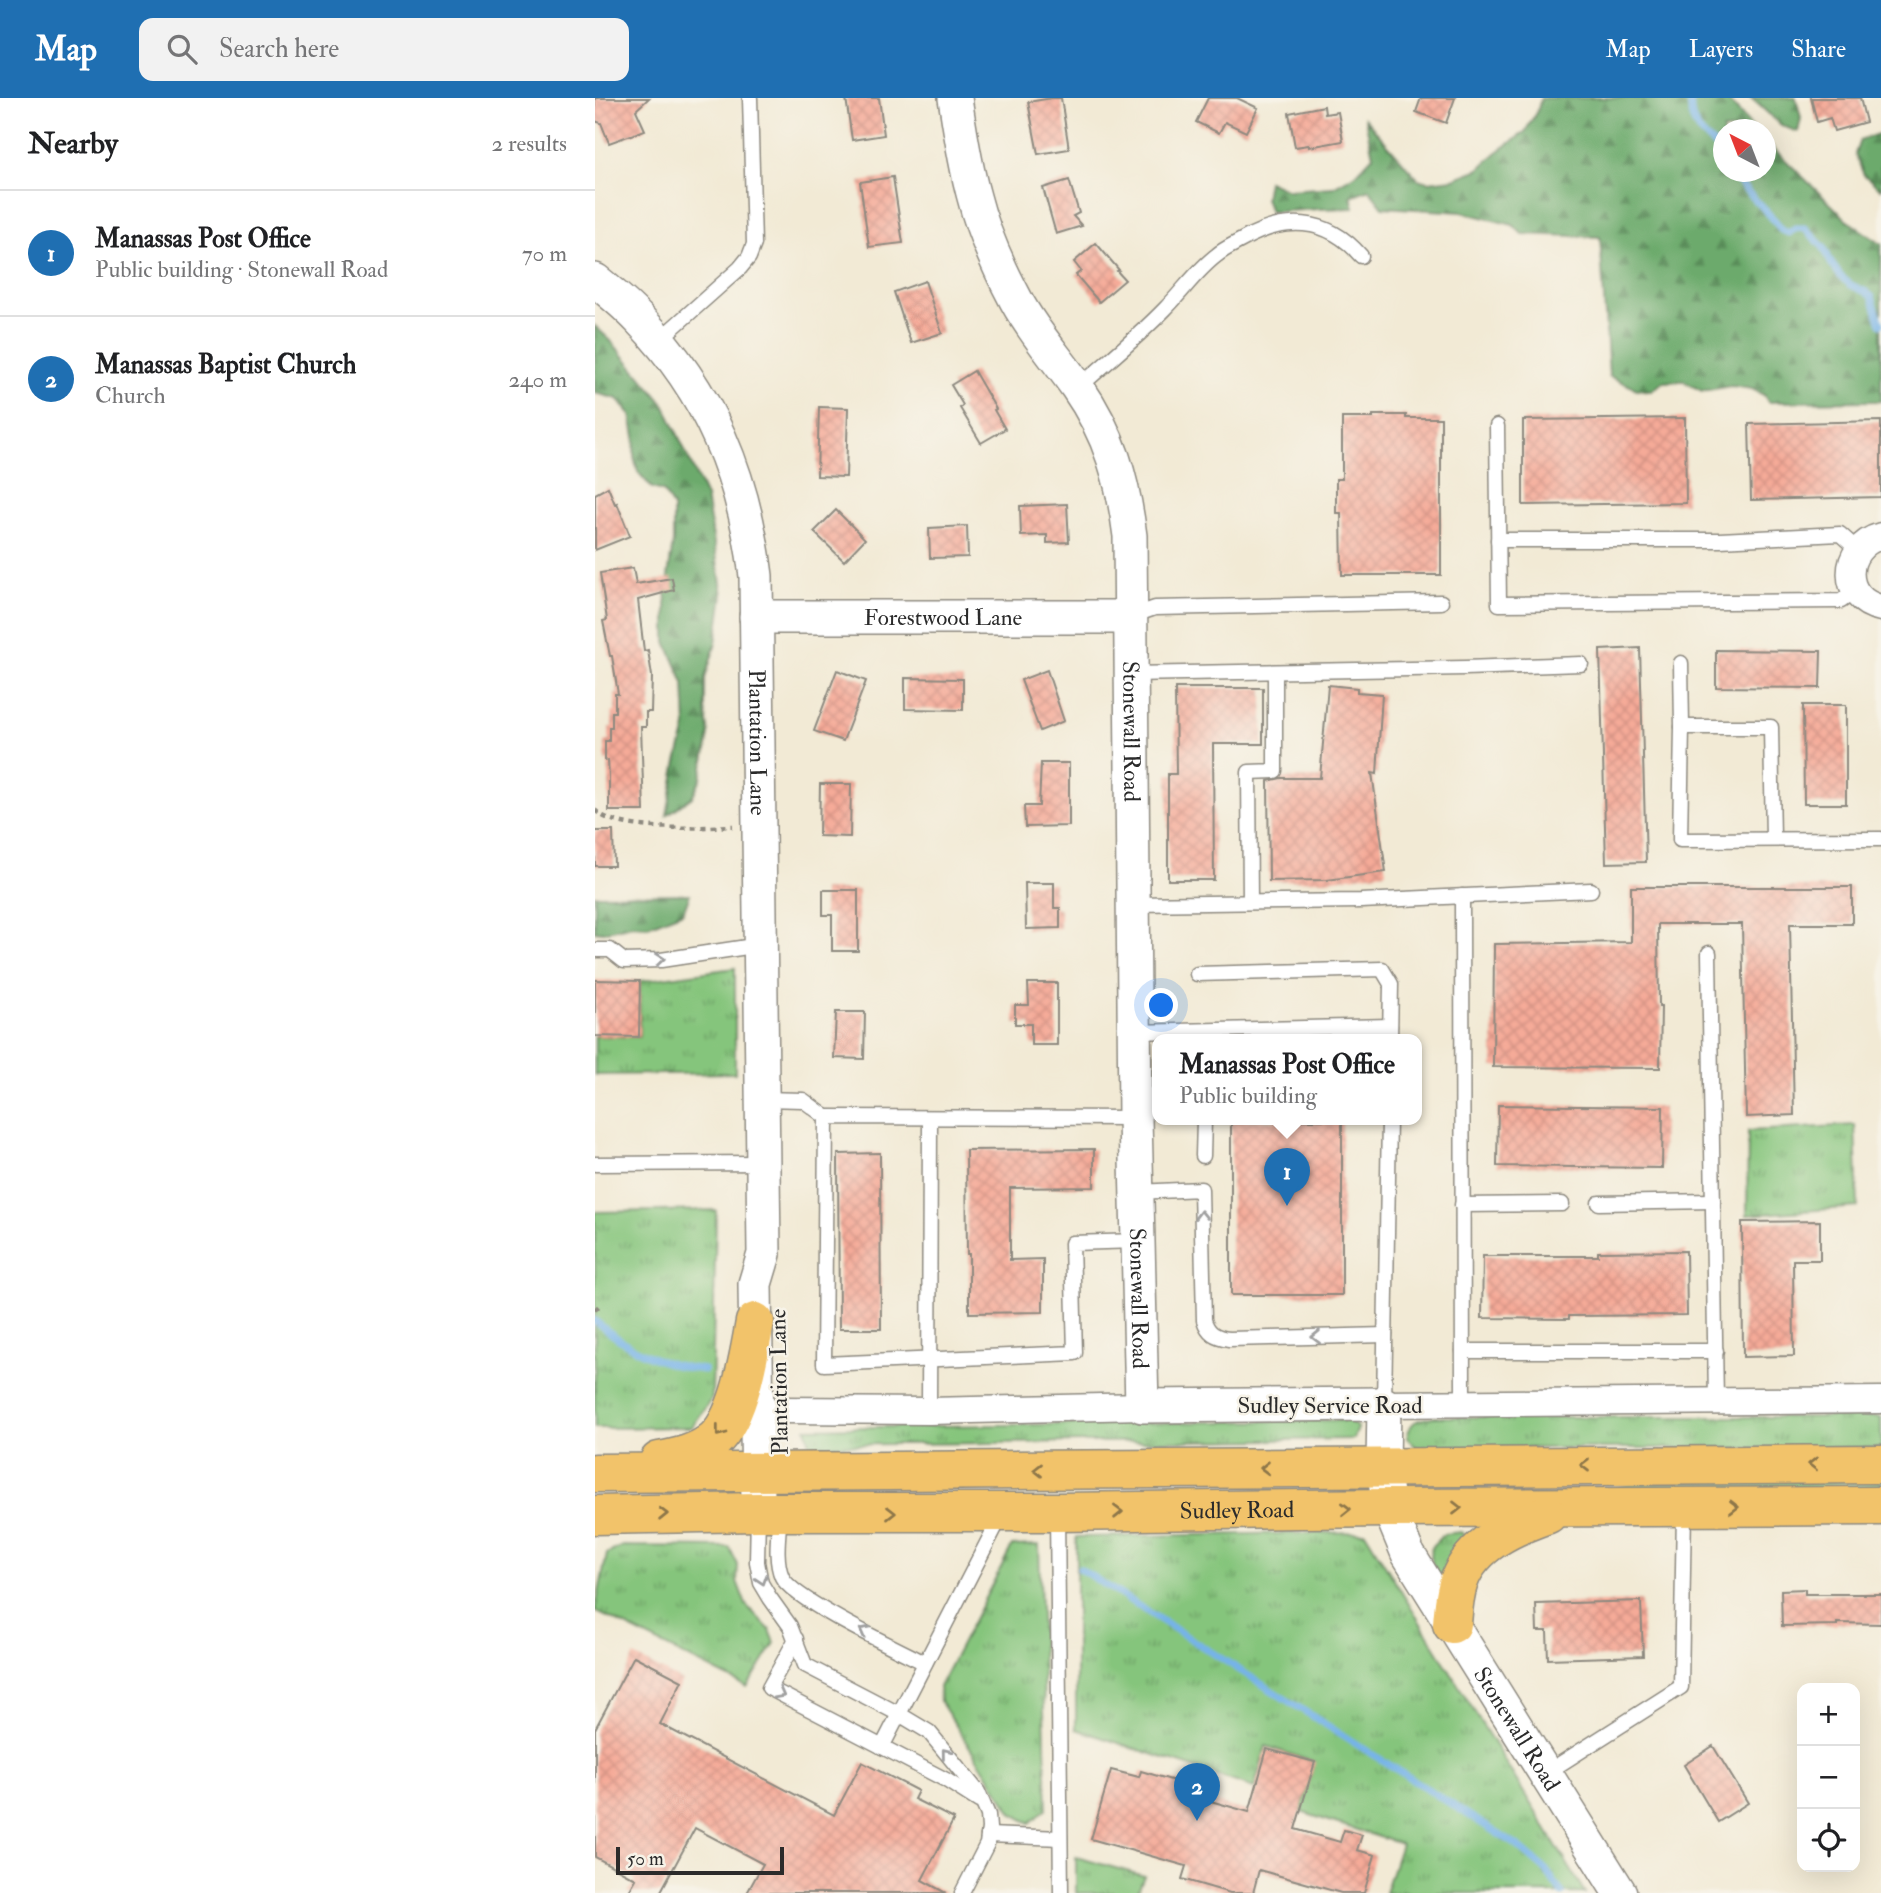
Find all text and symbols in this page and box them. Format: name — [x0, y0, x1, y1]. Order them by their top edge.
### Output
search box — [139, 18, 629, 81]
text: Map — [35, 29, 97, 70]
icon: search — [163, 30, 201, 68]
text: Search here — [219, 33, 339, 65]
text: Map — [1606, 34, 1651, 65]
text: Layers — [1689, 34, 1753, 65]
text: Share — [1791, 34, 1846, 65]
north arrow — [1713, 119, 1776, 182]
text: Nearby — [28, 125, 118, 162]
text: 2 results — [492, 129, 567, 158]
text: Manassas Post Office — [95, 223, 311, 255]
text: 1 — [47, 239, 55, 268]
text: 70 m — [522, 239, 567, 268]
text: Public building · Stonewall Road — [95, 255, 388, 284]
text: Manassas Baptist Church — [95, 349, 356, 381]
text: 2 — [45, 365, 57, 394]
text: 240 m — [508, 365, 567, 394]
text: Church — [95, 381, 165, 410]
street label: Forestwood Lane — [864, 603, 1023, 632]
street label: Stonewall Road — [1117, 661, 1147, 802]
street label: Plantation Lane — [743, 669, 773, 816]
one-way arrow — [654, 952, 665, 967]
your location — [1144, 988, 1178, 1022]
popup — [1152, 1034, 1422, 1125]
text: Manassas Post Office — [1179, 1049, 1395, 1081]
text: Public building — [1179, 1081, 1317, 1110]
pin: 1 — [1264, 1148, 1310, 1206]
one-way arrow — [1194, 1209, 1209, 1220]
street label: Stonewall Road — [1123, 1227, 1156, 1369]
street label: Plantation Lane — [763, 1308, 795, 1455]
one-way arrow — [1311, 1329, 1321, 1345]
street label: Sudley Service Road — [1237, 1391, 1423, 1420]
one-way arrow — [715, 1425, 728, 1437]
one-way arrow — [1807, 1456, 1818, 1472]
one-way arrow — [1580, 1457, 1590, 1473]
one-way arrow — [1260, 1460, 1270, 1476]
one-way arrow — [1032, 1462, 1043, 1478]
street label: Sudley Road — [1180, 1495, 1294, 1525]
one-way arrow — [1453, 1500, 1463, 1516]
one-way arrow — [1729, 1500, 1740, 1515]
one-way arrow — [1341, 1501, 1351, 1517]
one-way arrow — [1113, 1504, 1124, 1520]
one-way arrow — [886, 1505, 896, 1521]
one-way arrow — [658, 1506, 669, 1522]
one-way arrow — [754, 1573, 768, 1585]
one-way arrow — [859, 1626, 872, 1640]
street label: Stonewall Road — [1468, 1661, 1567, 1796]
map controls — [1797, 1683, 1860, 1872]
button: + — [1797, 1683, 1860, 1746]
one-way arrow — [773, 1685, 785, 1699]
button: − — [1797, 1746, 1860, 1809]
one-way arrow — [942, 1749, 955, 1761]
pin: 2 — [1174, 1763, 1220, 1821]
button: locate — [1797, 1809, 1860, 1872]
scale bar — [616, 1844, 784, 1876]
text: 50 m — [627, 1847, 664, 1871]

